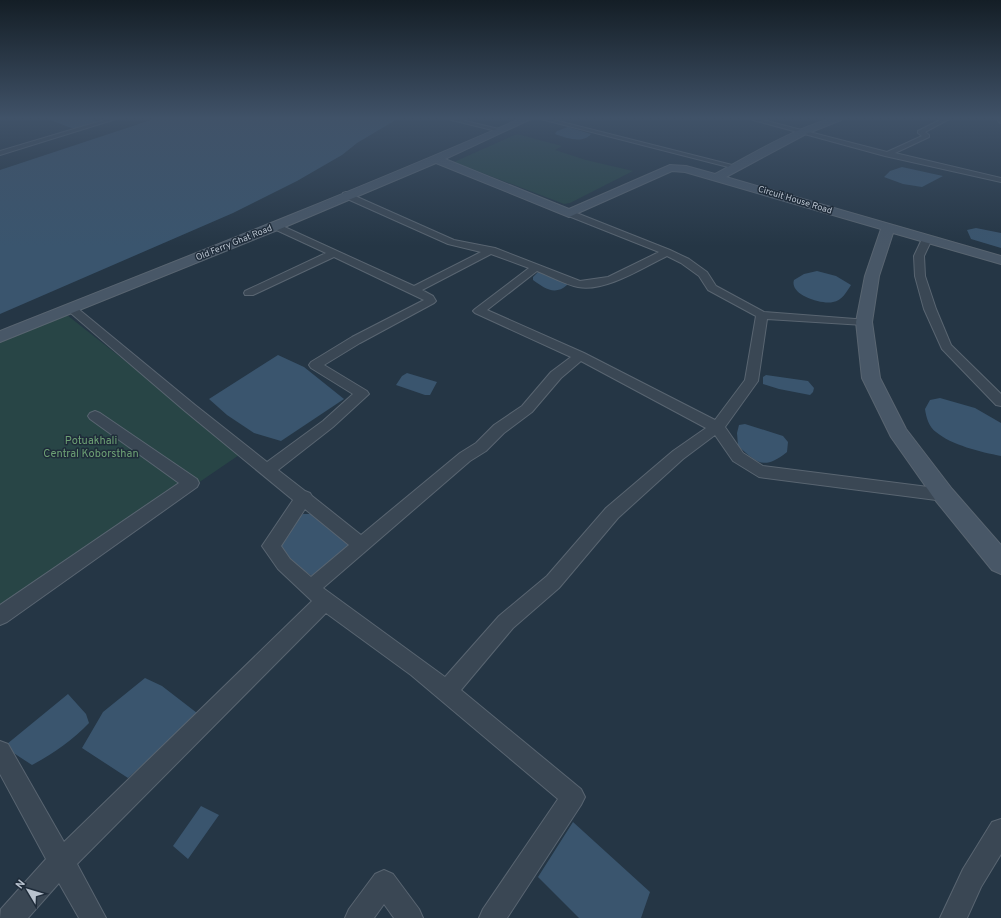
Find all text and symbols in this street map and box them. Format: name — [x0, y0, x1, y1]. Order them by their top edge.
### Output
street label: Circuit House Road — [757, 183, 833, 217]
street label: Old Ferry Ghat Road — [194, 223, 274, 263]
park label: Potuakhali Central Koborsthan — [43, 434, 139, 461]
north arrow — [8, 870, 48, 910]
text: N — [13, 877, 29, 892]

